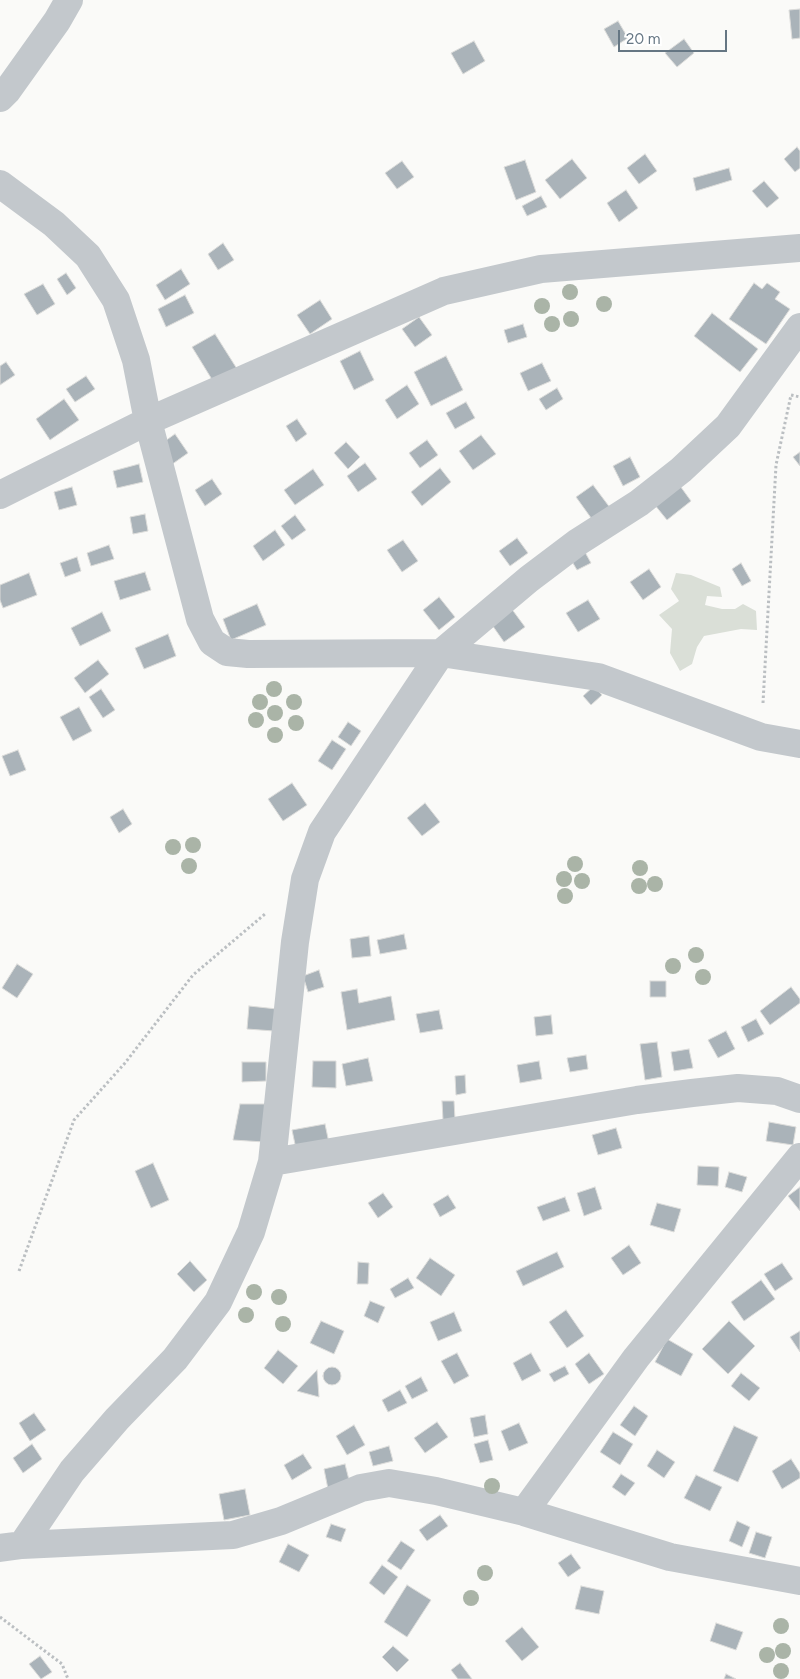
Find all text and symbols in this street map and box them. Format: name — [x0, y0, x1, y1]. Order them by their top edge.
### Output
scale bar — [620, 20, 729, 52]
text: 20 m — [626, 30, 660, 48]

